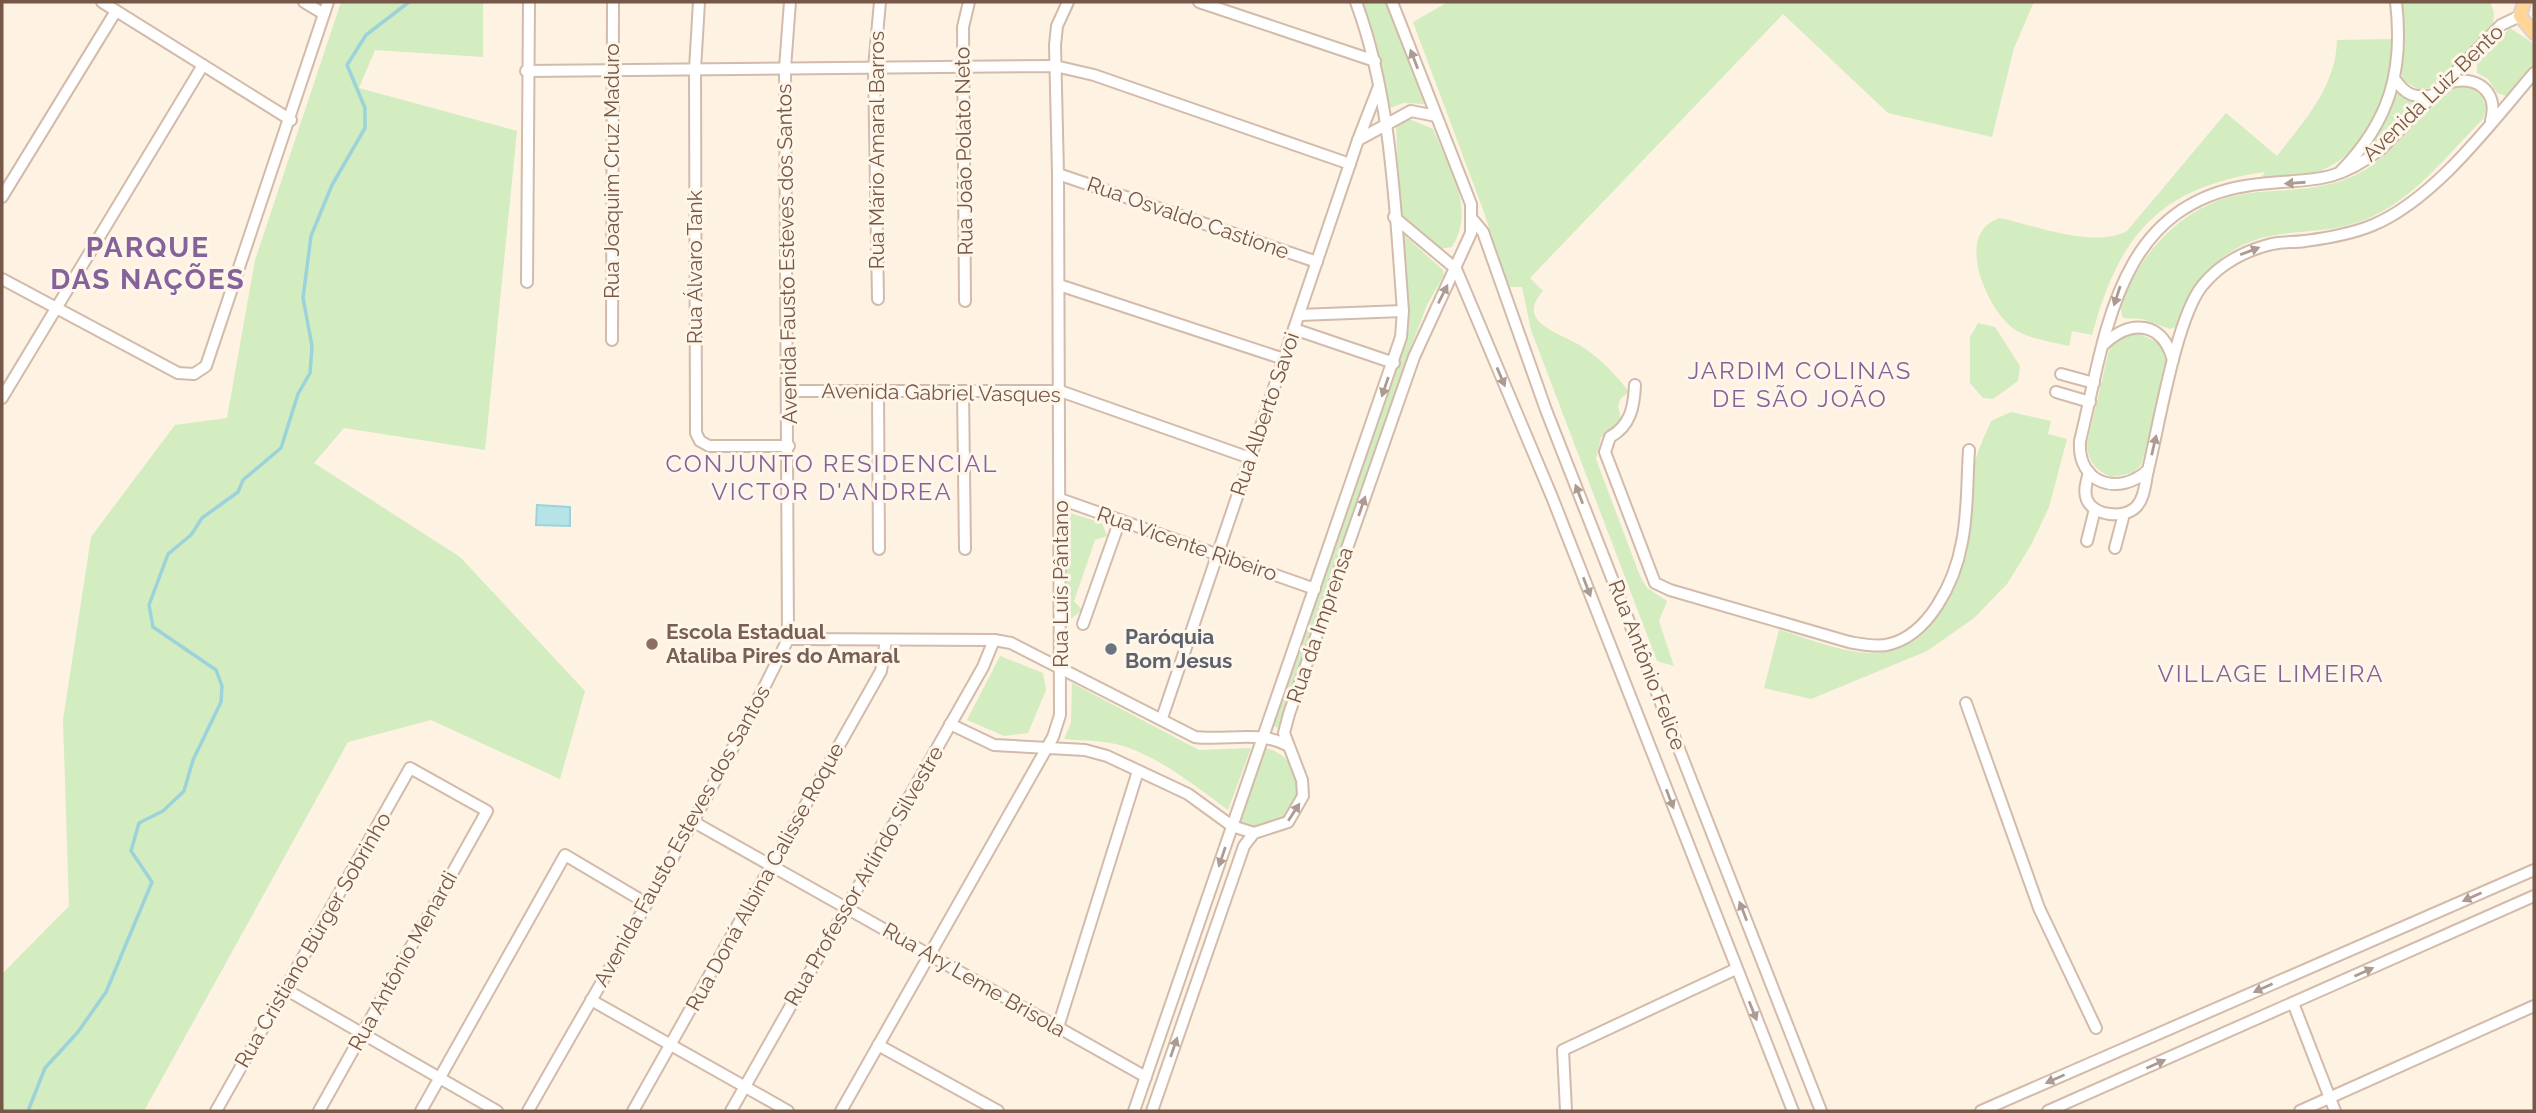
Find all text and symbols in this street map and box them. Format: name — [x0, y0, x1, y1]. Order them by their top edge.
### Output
street label: Avenida Luiz Bento — [2357, 19, 2508, 166]
street label: Rua Mário Amaral Barros — [864, 31, 889, 269]
street label: Rua Joaquim Cruz Maduro — [599, 43, 624, 299]
street label: Rua João Polato Neto — [949, 46, 978, 256]
one-way arrow — [1408, 49, 1419, 70]
street label: Avenida Fausto Esteves dos Santos — [771, 84, 802, 424]
street label: Rua Osvaldo Castione — [1084, 171, 1293, 264]
one-way arrow — [2284, 178, 2306, 189]
street label: Rua Álvaro Tank — [682, 190, 707, 344]
district label: PARQUE DAS NAÇÕES — [50, 231, 246, 296]
one-way arrow — [2240, 246, 2261, 257]
one-way arrow — [1437, 283, 1449, 303]
one-way arrow — [2111, 286, 2122, 307]
street label: Rua Alberto Savoi — [1225, 329, 1304, 499]
district label: JARDIM COLINAS DE SÃO JOÃO — [1688, 356, 1912, 413]
one-way arrow — [1495, 367, 1507, 387]
one-way arrow — [1379, 377, 1390, 398]
street label: Avenida Gabriel Vasques — [821, 378, 1061, 407]
one-way arrow — [2149, 434, 2160, 456]
district label: CONJUNTO RESIDENCIAL VICTOR D'ANDREA — [666, 449, 998, 506]
one-way arrow — [1574, 483, 1585, 504]
one-way arrow — [1357, 495, 1368, 516]
street label: Rua Luís Pântano — [1048, 500, 1073, 668]
street label: Rua Vicente Ribeiro — [1094, 501, 1281, 586]
street label: Rua da Imprensa — [1281, 544, 1358, 706]
street label: Rua Antônio Felice — [1603, 576, 1691, 754]
one-way arrow — [1582, 577, 1593, 598]
place label: Escola Estadual Ataliba Pires do Amaral — [666, 619, 900, 668]
place label: Paróquia Bom Jesus — [1125, 624, 1232, 673]
marker: Escola Estadual Ataliba Pires do Amaral — [644, 636, 660, 652]
marker: Paróquia Bom Jesus — [1103, 641, 1119, 657]
district label: VILLAGE LIMEIRA — [2157, 659, 2385, 688]
street label: Avenida Fausto Esteves dos Santos — [588, 681, 775, 991]
street label: Rua Doná Albina Calisse Roque — [680, 738, 849, 1015]
street label: Rua Professor Arlíndo Silvestre — [779, 741, 948, 1010]
one-way arrow — [1664, 789, 1675, 810]
one-way arrow — [1287, 802, 1300, 822]
street label: Rua Cristiano Bürger Sobrinho — [229, 808, 396, 1072]
one-way arrow — [1216, 846, 1227, 867]
street label: Rua Antônio Menardi — [343, 867, 462, 1055]
one-way arrow — [2461, 892, 2482, 903]
one-way arrow — [1737, 900, 1748, 921]
street label: Rua Ary Leme Brisola — [878, 917, 1070, 1042]
one-way arrow — [2353, 966, 2374, 977]
one-way arrow — [2253, 982, 2273, 994]
one-way arrow — [1747, 1001, 1758, 1022]
one-way arrow — [1169, 1036, 1180, 1057]
one-way arrow — [2145, 1058, 2166, 1069]
one-way arrow — [2044, 1074, 2065, 1085]

